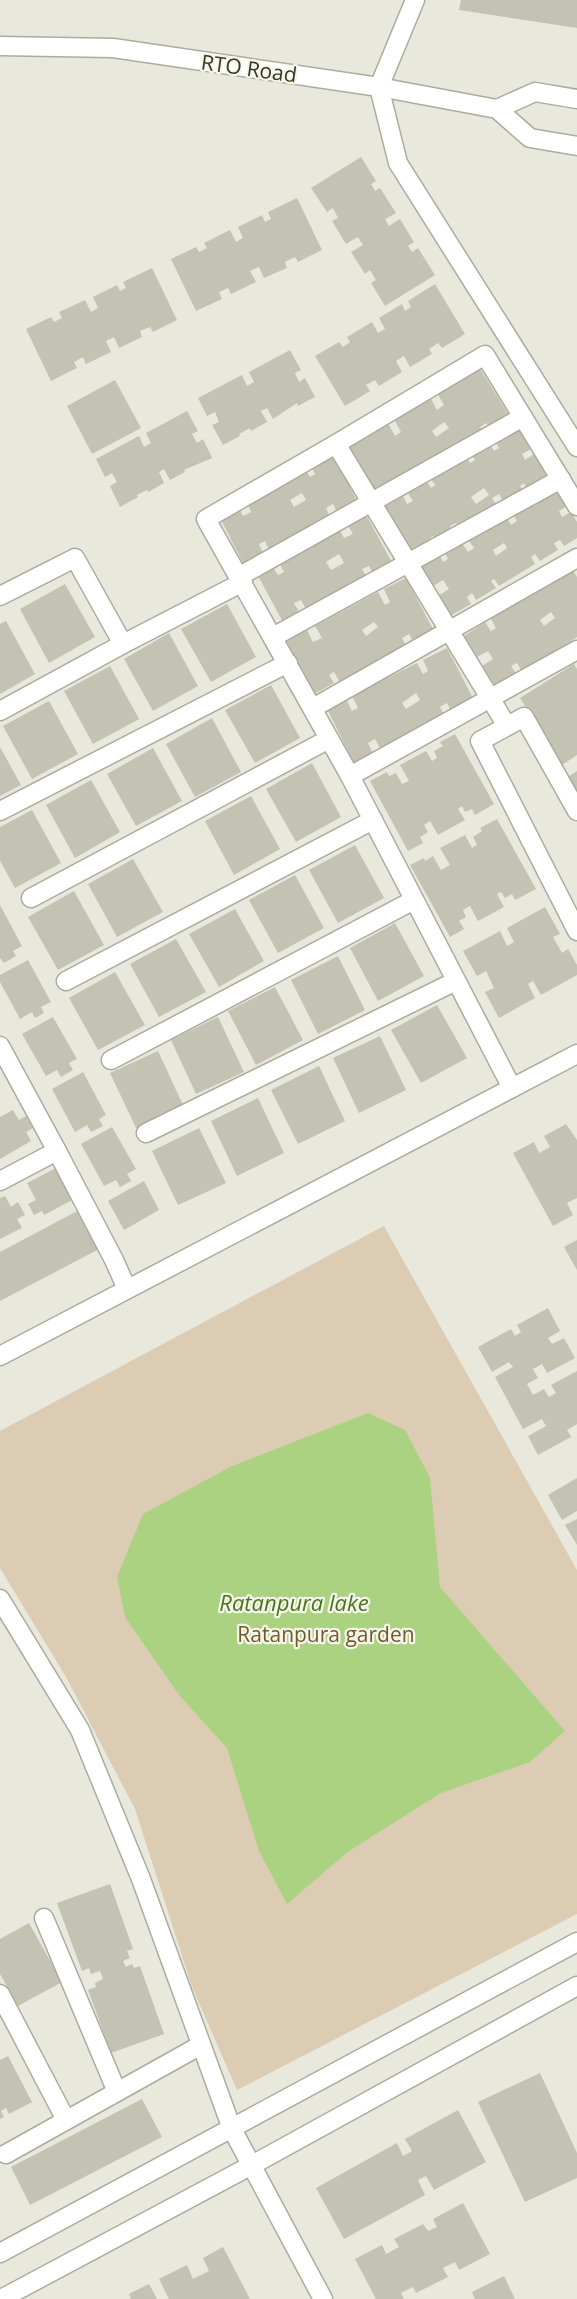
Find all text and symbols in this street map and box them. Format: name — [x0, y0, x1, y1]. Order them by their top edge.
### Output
street label: RTO Road — [199, 47, 299, 89]
water label: Ratanpura lake — [219, 1587, 369, 1617]
park label: Ratanpura garden — [237, 1620, 415, 1648]

